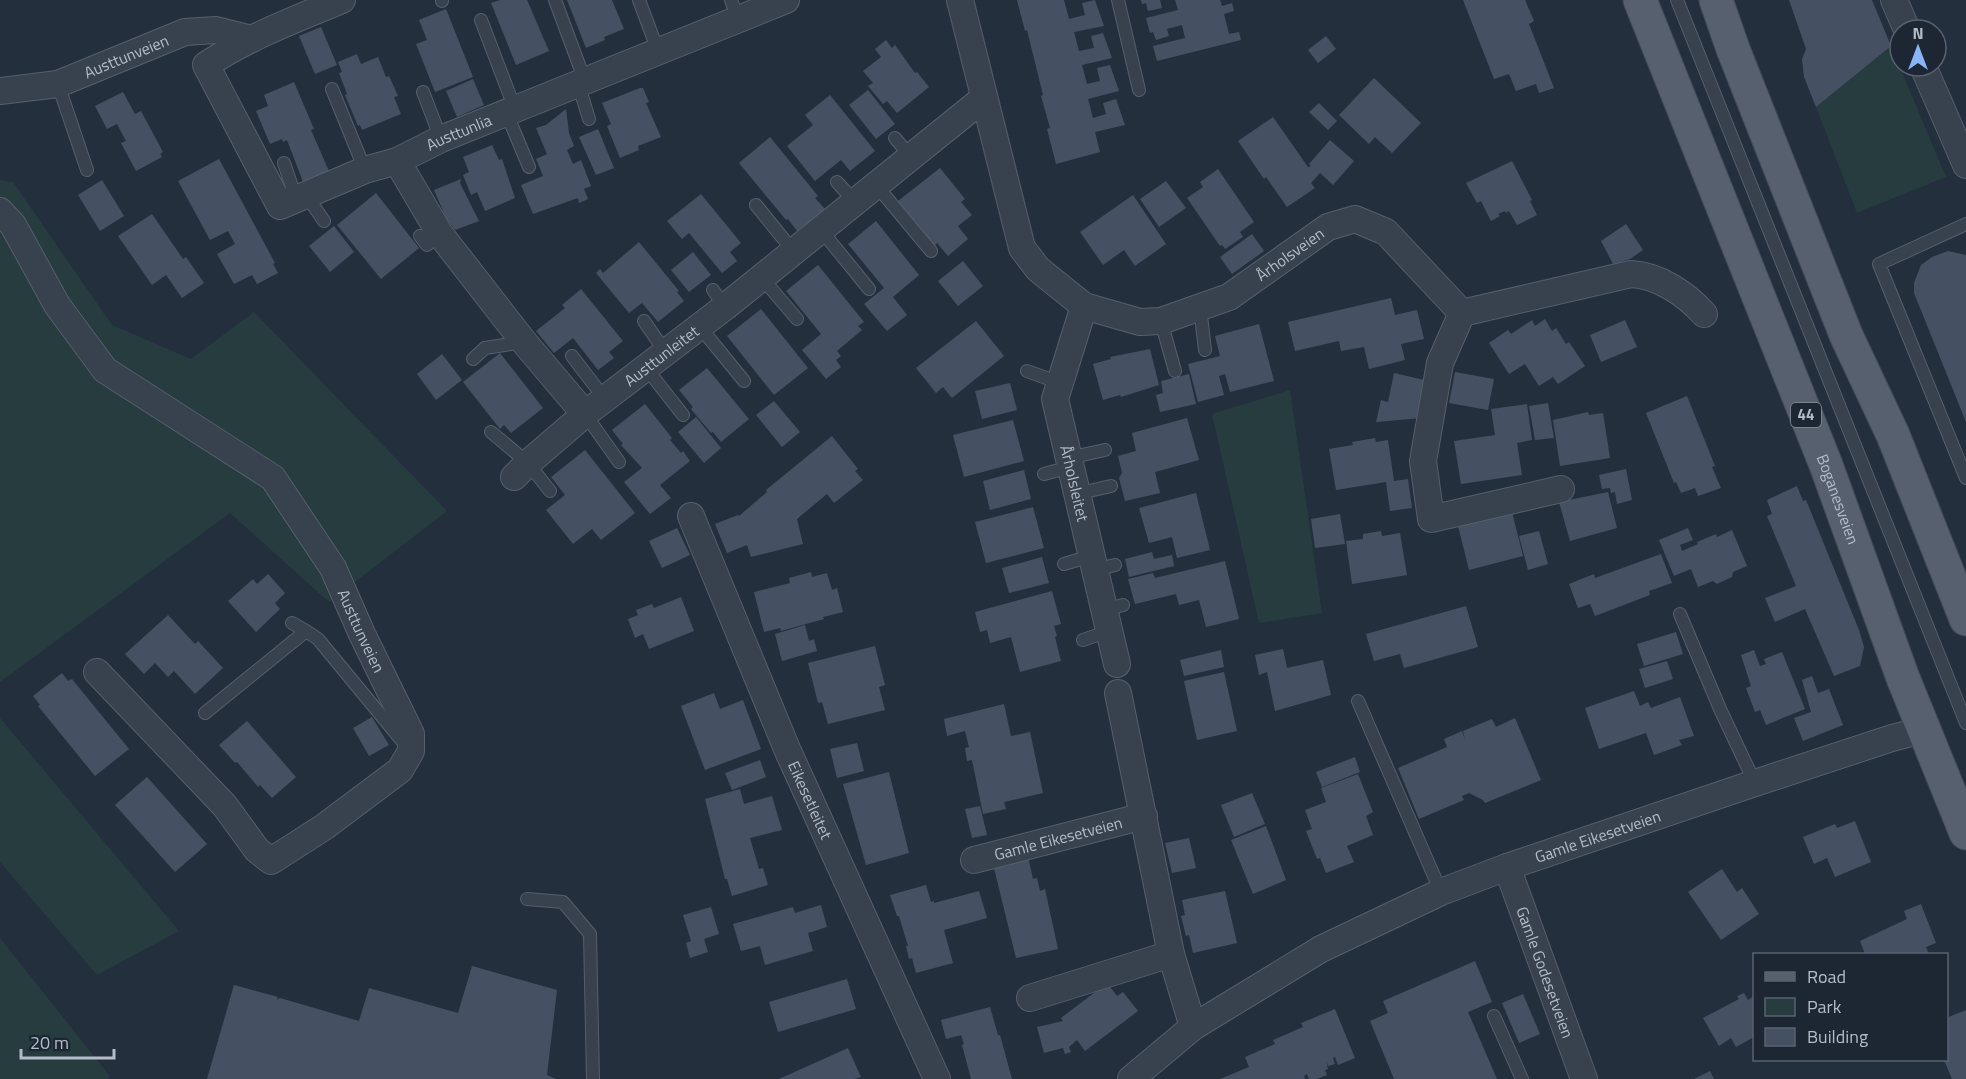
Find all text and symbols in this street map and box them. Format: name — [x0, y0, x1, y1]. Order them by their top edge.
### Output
north arrow — [1888, 18, 1948, 78]
text: N — [1912, 21, 1924, 45]
street label: Austtunveien — [80, 28, 172, 84]
street label: Austtunlia — [422, 108, 495, 157]
street label: Årholsveien — [1251, 221, 1329, 287]
street label: Austtunleitet — [619, 319, 704, 392]
road number: 44 — [1791, 403, 1821, 427]
street label: Årholsleitet — [1054, 443, 1095, 524]
street label: Boganesveien — [1811, 450, 1866, 548]
street label: Austtunveien — [332, 585, 391, 677]
street label: Eikesetleitet — [782, 757, 839, 843]
street label: Gamle Eikesetveien — [1532, 804, 1664, 869]
street label: Gamle Eikesetveien — [992, 810, 1125, 866]
street label: Gamle Godesetveien — [1510, 903, 1580, 1041]
legend — [1753, 953, 1948, 1061]
text: Road — [1807, 963, 1846, 990]
text: Park — [1807, 993, 1842, 1020]
scale bar — [21, 1022, 114, 1060]
text: Building — [1807, 1023, 1868, 1050]
text: 20 m — [30, 1029, 69, 1056]

